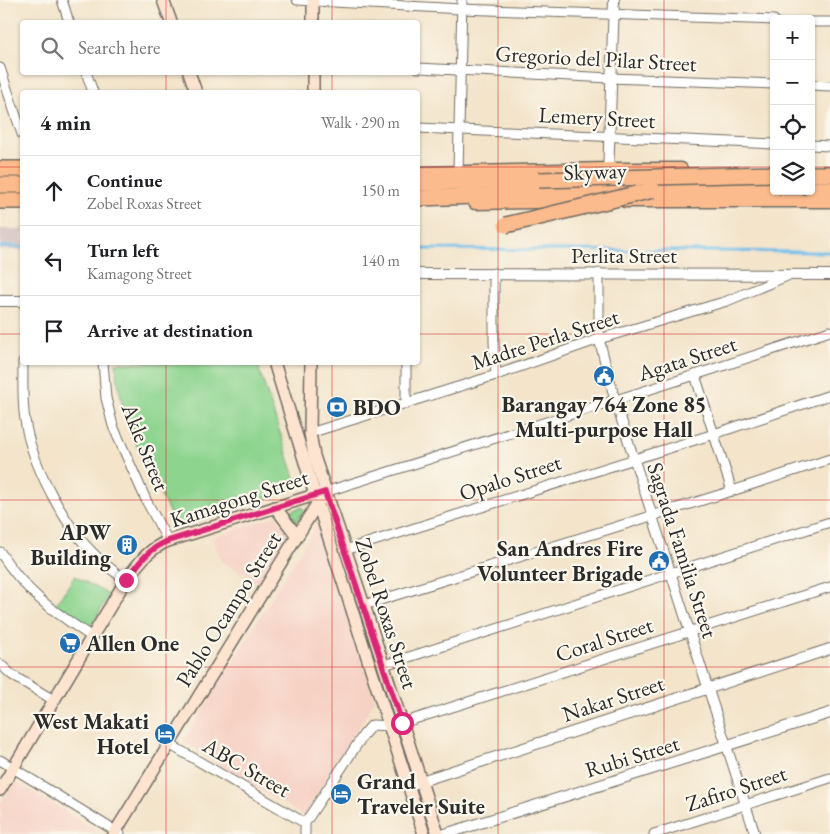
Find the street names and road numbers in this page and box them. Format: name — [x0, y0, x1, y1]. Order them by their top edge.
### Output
street label: Gregorio del Pilar Street — [495, 39, 697, 78]
street label: Lemery Street — [538, 100, 656, 135]
street label: Skyway — [563, 156, 627, 187]
street label: Perlita Street — [571, 241, 677, 270]
street label: Madre Perla Street — [468, 302, 623, 377]
street label: Agata Street — [633, 329, 740, 388]
street label: Akle Street — [114, 398, 176, 495]
street label: Opalo Street — [456, 447, 565, 508]
street label: Sagrada Familia Street — [640, 459, 725, 642]
street label: Kamagong Street — [166, 462, 312, 535]
street label: Pablo Ocampo Street — [169, 526, 288, 692]
street label: Zobel Roxas Street — [348, 534, 425, 693]
street label: Coral Street — [552, 610, 657, 669]
street label: Nakar Street — [559, 668, 668, 729]
street label: Rubi Street — [582, 728, 683, 784]
street label: ABC Street — [197, 730, 296, 804]
street label: Zafiro Street — [682, 759, 790, 818]

